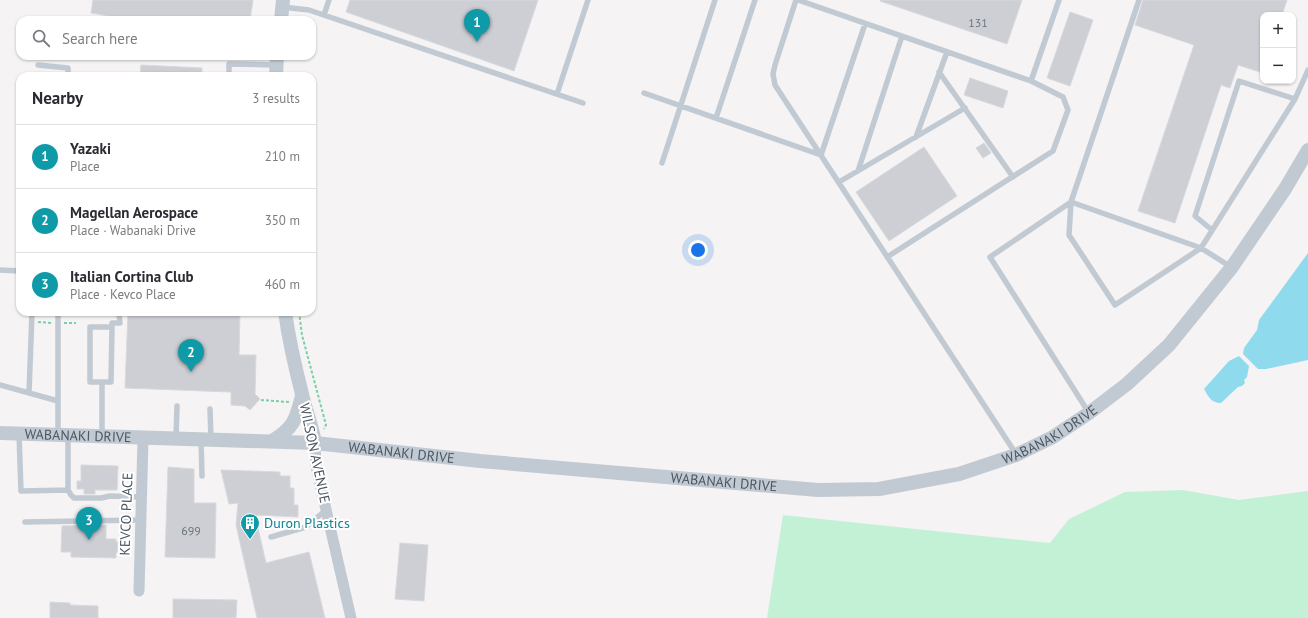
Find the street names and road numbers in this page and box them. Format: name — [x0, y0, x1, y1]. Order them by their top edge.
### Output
street label: WILSON AVENUE — [296, 401, 334, 505]
street label: WABANAKI DRIVE — [1000, 401, 1101, 468]
street label: WABANAKI DRIVE — [24, 425, 132, 446]
street label: WABANAKI DRIVE — [347, 438, 455, 467]
street label: WABANAKI DRIVE — [670, 468, 778, 495]
street label: KEVCO PLACE — [116, 472, 136, 556]

